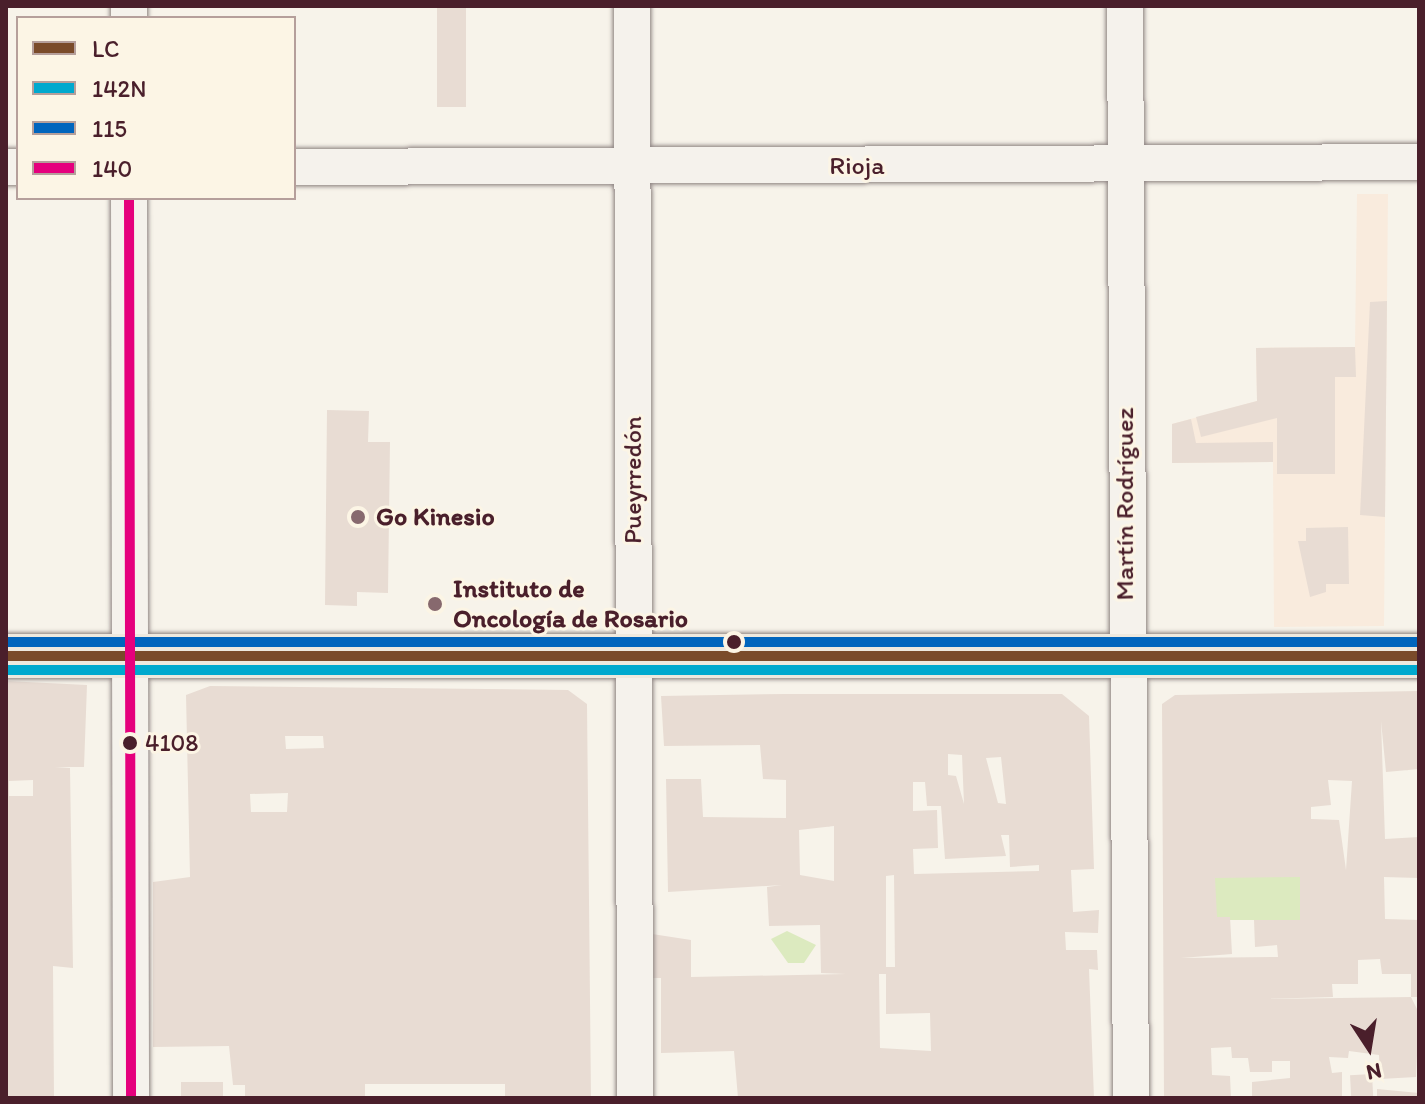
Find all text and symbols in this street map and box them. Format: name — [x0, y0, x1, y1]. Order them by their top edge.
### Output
legend — [16, 16, 296, 200]
text: LC — [92, 34, 120, 63]
text: 142N — [92, 74, 146, 103]
text: 115 — [92, 114, 127, 143]
street label: Rioja — [829, 150, 885, 182]
text: 140 — [92, 154, 132, 183]
street label: Martín Rodríguez — [1109, 407, 1141, 601]
street label: Pueyrredón — [617, 416, 649, 544]
place label: Go Kinesio — [376, 501, 495, 533]
marker: Go Kinesio — [347, 506, 369, 528]
place label: Instituto de Oncología de Rosario — [453, 573, 687, 634]
marker: Instituto de Oncología de Rosario — [424, 593, 446, 615]
unlabelled marker — [726, 634, 742, 650]
place label: 4108 — [145, 729, 198, 757]
marker: 4108 — [122, 735, 138, 751]
north arrow — [1329, 1008, 1409, 1088]
text: N — [1364, 1057, 1384, 1087]

